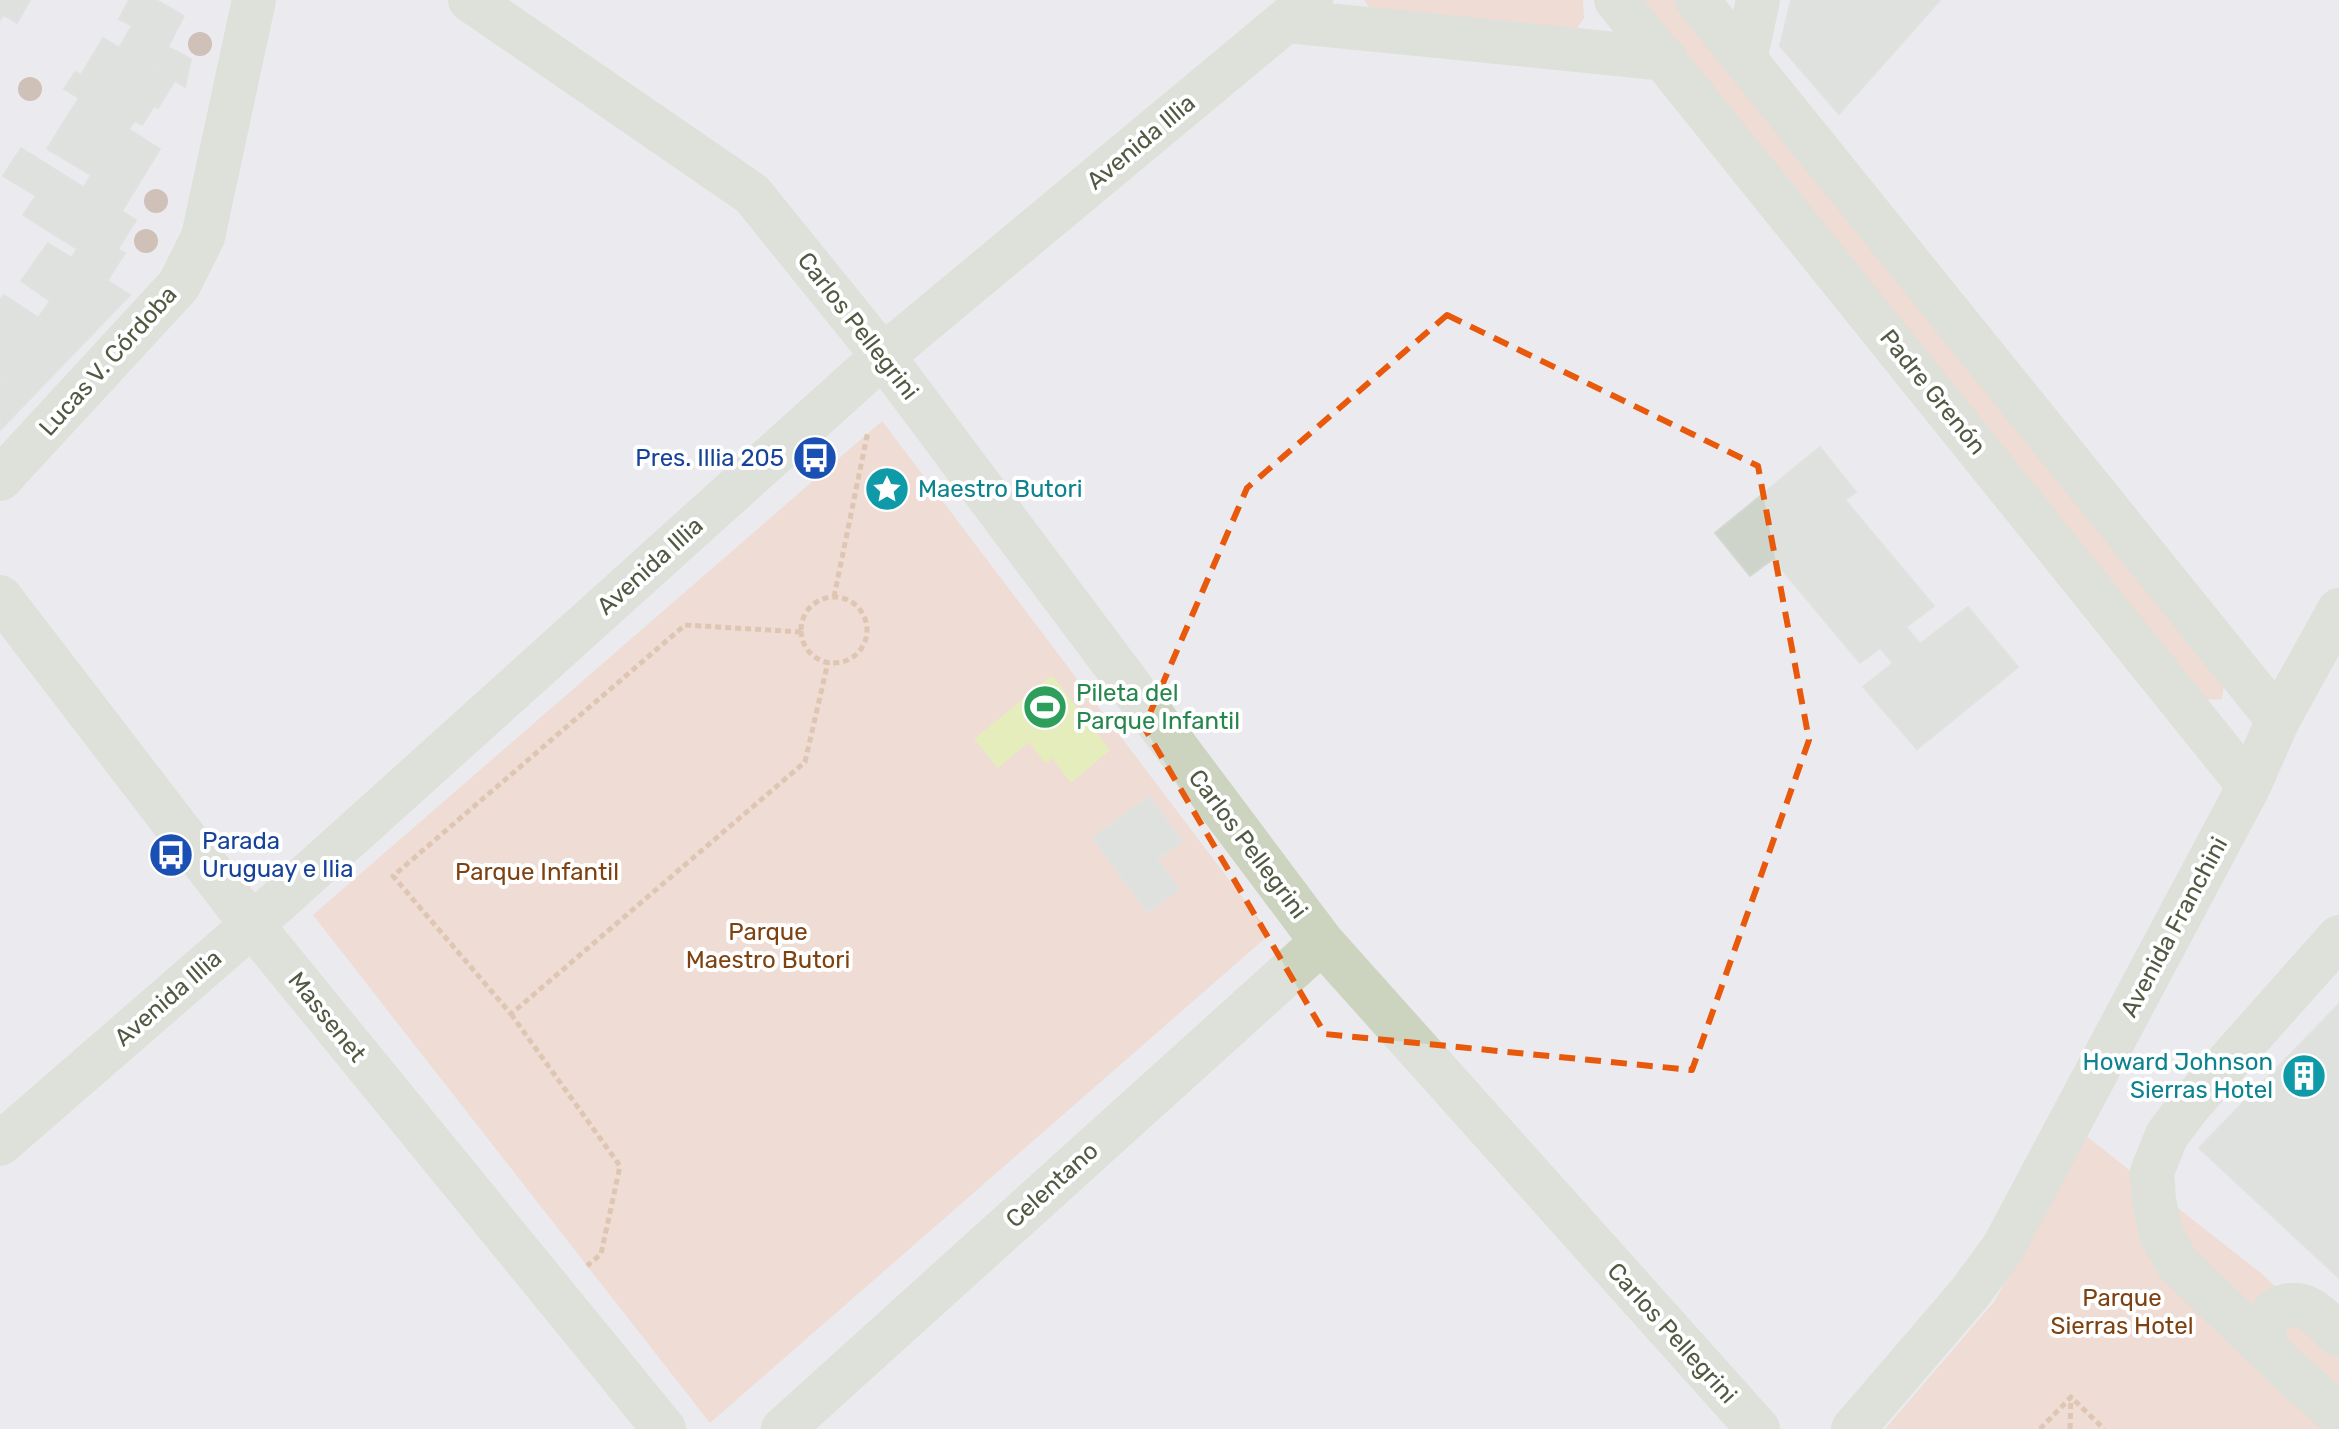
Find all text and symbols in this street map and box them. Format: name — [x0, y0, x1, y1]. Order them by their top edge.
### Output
street label: Avenida Illia — [1081, 89, 1201, 195]
street label: Carlos Pellegrini — [792, 247, 924, 405]
street label: Lucas V. Córdoba — [33, 280, 183, 442]
street label: Padre Grenón — [1874, 324, 1992, 460]
bus stop icon: Pres. Illia 205 — [791, 434, 839, 482]
place label: Pres. Illia 205 — [635, 444, 784, 472]
place icon: Maestro Butori — [863, 465, 911, 513]
place label: Maestro Butori — [918, 475, 1082, 503]
street label: Avenida Illia — [591, 511, 709, 621]
place label: Pileta del Parque Infantil — [1076, 679, 1240, 735]
sports icon: Pileta del Parque Infantil — [1021, 683, 1069, 731]
street label: Carlos Pellegrini — [1183, 764, 1313, 924]
place label: Parada Uruguay e Ilia — [202, 827, 353, 883]
bus stop icon: Parada Uruguay e Ilia — [147, 831, 195, 879]
street label: Avenida Franchini — [2115, 832, 2233, 1022]
park label: Parque Infantil — [455, 858, 619, 886]
park label: Parque Maestro Butori — [686, 918, 850, 974]
street label: Avenida Illia — [109, 944, 227, 1052]
street label: Massenet — [282, 966, 372, 1068]
place label: Howard Johnson Sierras Hotel — [2083, 1048, 2273, 1104]
building icon: Howard Johnson Sierras Hotel — [2280, 1052, 2328, 1100]
street label: Celentano — [1000, 1136, 1104, 1234]
street label: Carlos Pellegrini — [1602, 1257, 1742, 1409]
park label: Parque Sierras Hotel — [2050, 1284, 2194, 1340]

